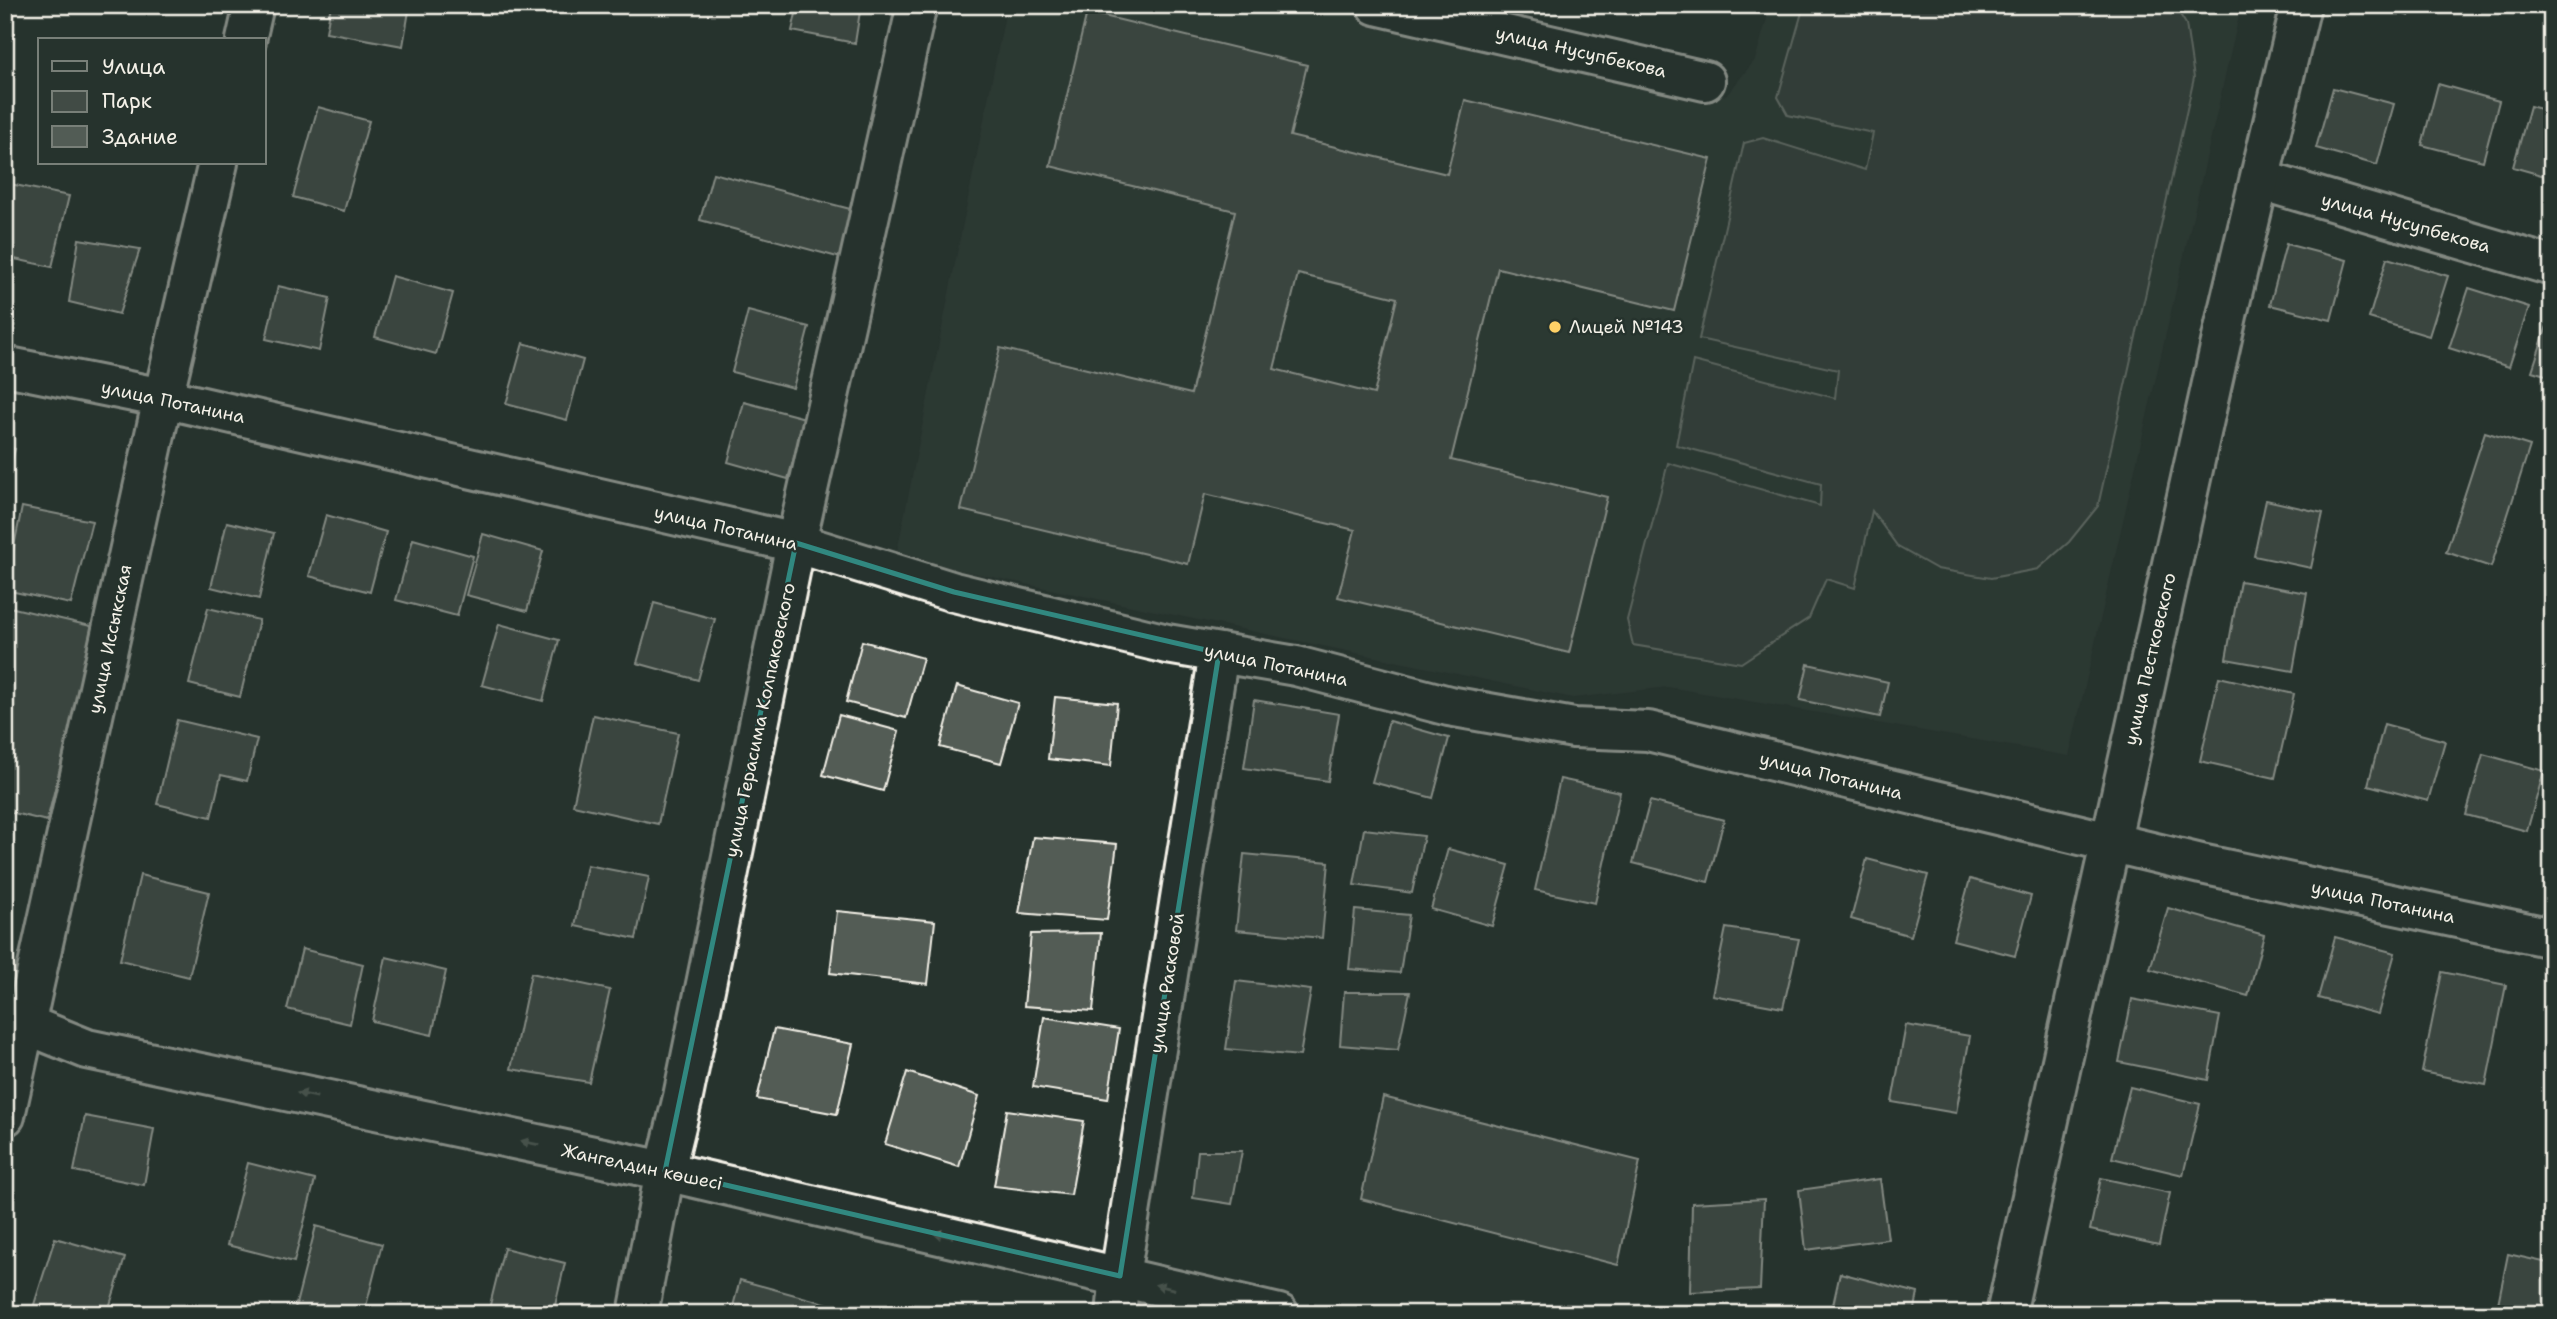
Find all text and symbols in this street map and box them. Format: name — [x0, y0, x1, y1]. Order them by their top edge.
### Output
street label: улица Нусупбекова — [1493, 21, 1669, 83]
legend — [38, 38, 266, 164]
text: Улица — [102, 53, 165, 81]
text: Парк — [102, 87, 152, 115]
text: Здание — [102, 123, 178, 151]
street label: улица Нусупбекова — [2319, 187, 2493, 259]
place label: Лицей №143 — [1569, 315, 1684, 339]
marker: Лицей №143 — [1547, 319, 1563, 335]
street label: улица Потанина — [99, 375, 247, 429]
street label: улица Потанина — [652, 500, 800, 556]
street label: улица Иссыкская — [82, 562, 138, 716]
street label: улица Пестковского — [2118, 570, 2182, 748]
street label: улица Герасима Колпаковского — [719, 581, 801, 859]
street label: улица Потанина — [1202, 638, 1350, 692]
street label: улица Потанина — [1757, 747, 1905, 805]
street label: улица Потанина — [2309, 875, 2457, 929]
street label: улица Расковой — [1144, 911, 1190, 1055]
one-way arrow — [296, 1090, 318, 1101]
one-way arrow — [519, 1137, 541, 1148]
street label: Жангелдин көшесі — [559, 1138, 725, 1196]
one-way arrow — [932, 1229, 954, 1240]
one-way arrow — [1154, 1281, 1176, 1292]

